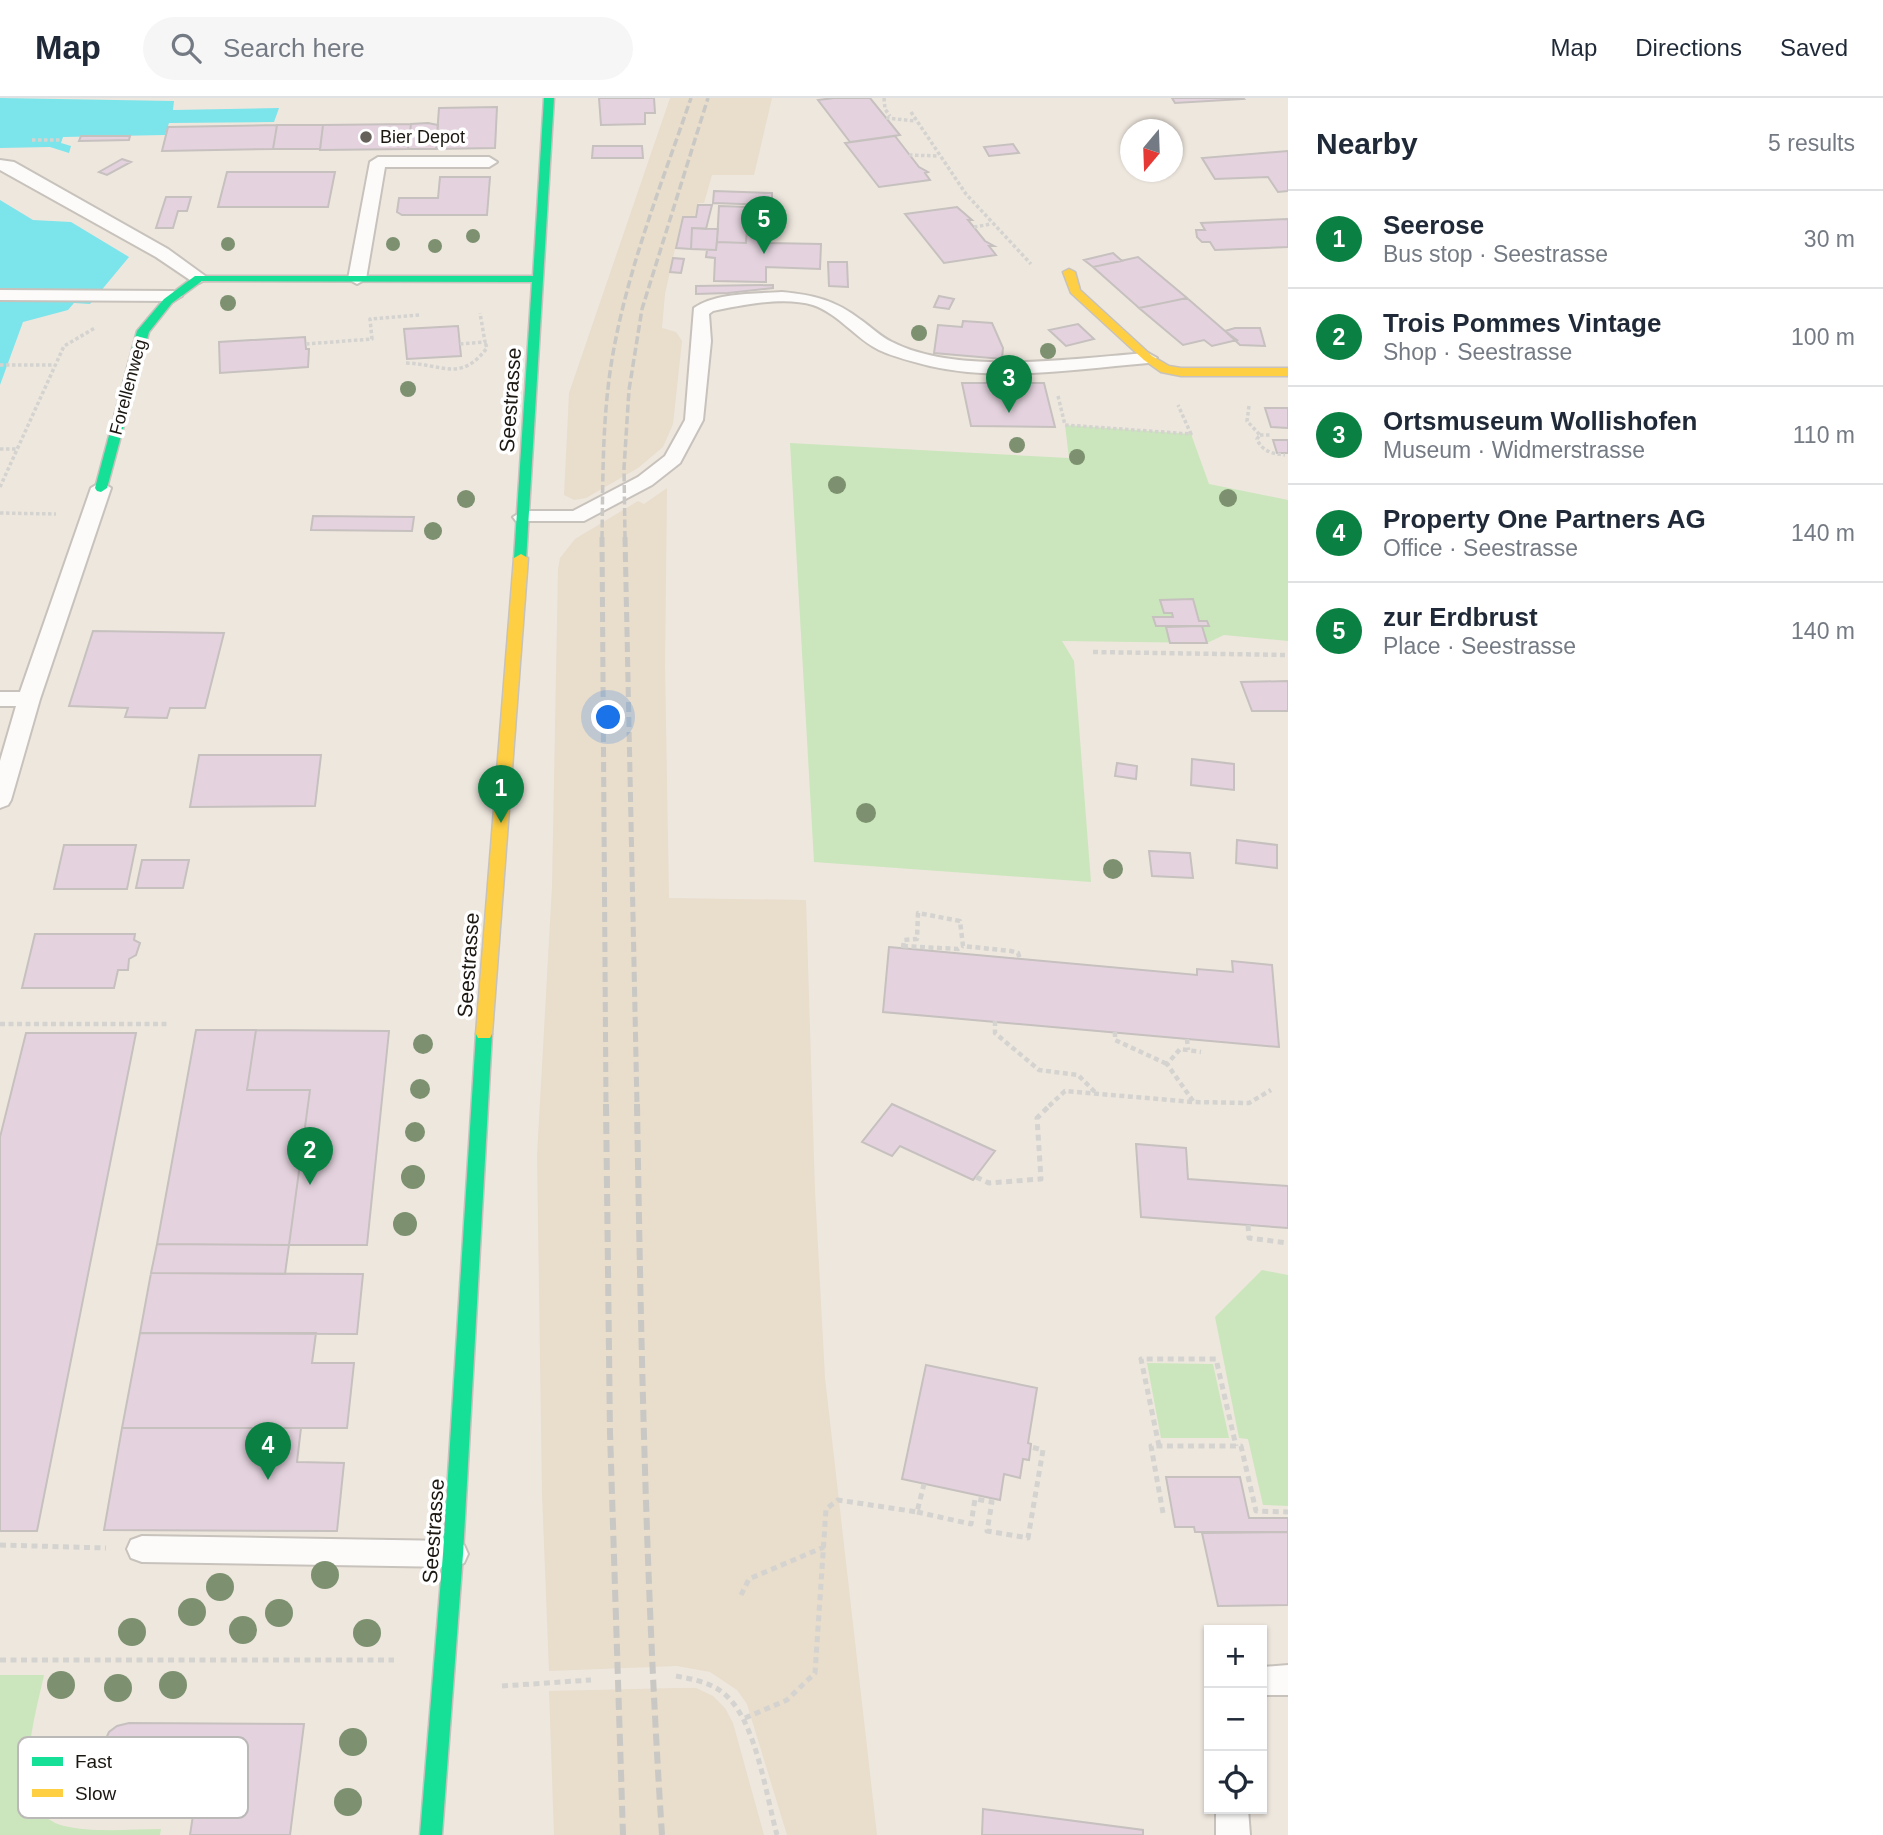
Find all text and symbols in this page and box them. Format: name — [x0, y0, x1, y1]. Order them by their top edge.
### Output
search box — [143, 17, 633, 80]
text: Map — [35, 29, 101, 66]
icon: search — [167, 29, 205, 67]
text: Search here — [223, 33, 365, 63]
text: Map — [1551, 34, 1597, 61]
text: Directions — [1635, 34, 1742, 61]
text: Saved — [1780, 34, 1848, 61]
north arrow — [1120, 119, 1183, 182]
place label: Bier Depot — [380, 127, 465, 147]
text: Nearby — [1316, 127, 1418, 160]
marker: Bier Depot — [358, 129, 374, 145]
text: 5 results — [1768, 130, 1855, 156]
pin: 5 — [741, 196, 787, 254]
text: Seerose — [1383, 210, 1484, 240]
text: 1 — [1333, 226, 1345, 252]
text: 30 m — [1804, 226, 1855, 252]
text: Bus stop · Seestrasse — [1383, 241, 1608, 267]
text: Trois Pommes Vintage — [1383, 308, 1661, 338]
text: 2 — [1333, 324, 1345, 350]
text: 100 m — [1791, 324, 1855, 350]
street label: Forellenweg — [106, 337, 150, 437]
text: Shop · Seestrasse — [1383, 339, 1572, 365]
street label: Seestrasse — [495, 347, 525, 453]
pin: 3 — [986, 355, 1032, 413]
text: Ortsmuseum Wollishofen — [1383, 406, 1697, 436]
text: 3 — [1333, 422, 1345, 448]
text: 110 m — [1793, 422, 1855, 448]
text: Museum · Widmerstrasse — [1383, 437, 1645, 463]
text: Property One Partners AG — [1383, 504, 1706, 534]
text: 4 — [1333, 520, 1345, 546]
text: 140 m — [1791, 520, 1855, 546]
text: Office · Seestrasse — [1383, 535, 1578, 561]
text: zur Erdbrust — [1383, 602, 1538, 632]
text: 5 — [1333, 618, 1345, 644]
text: 140 m — [1791, 618, 1855, 644]
text: Place · Seestrasse — [1383, 633, 1576, 659]
your location — [591, 700, 625, 734]
pin: 1 — [478, 765, 524, 823]
street label: Seestrasse — [453, 912, 483, 1018]
pin: 2 — [287, 1127, 333, 1185]
pin: 4 — [245, 1422, 291, 1480]
street label: Seestrasse — [418, 1478, 448, 1584]
map controls — [1204, 1625, 1267, 1814]
button: + — [1204, 1625, 1267, 1688]
button: − — [1204, 1688, 1267, 1751]
legend — [18, 1737, 248, 1818]
text: Fast — [75, 1751, 113, 1772]
button: locate — [1204, 1751, 1267, 1814]
text: Slow — [75, 1783, 116, 1804]

